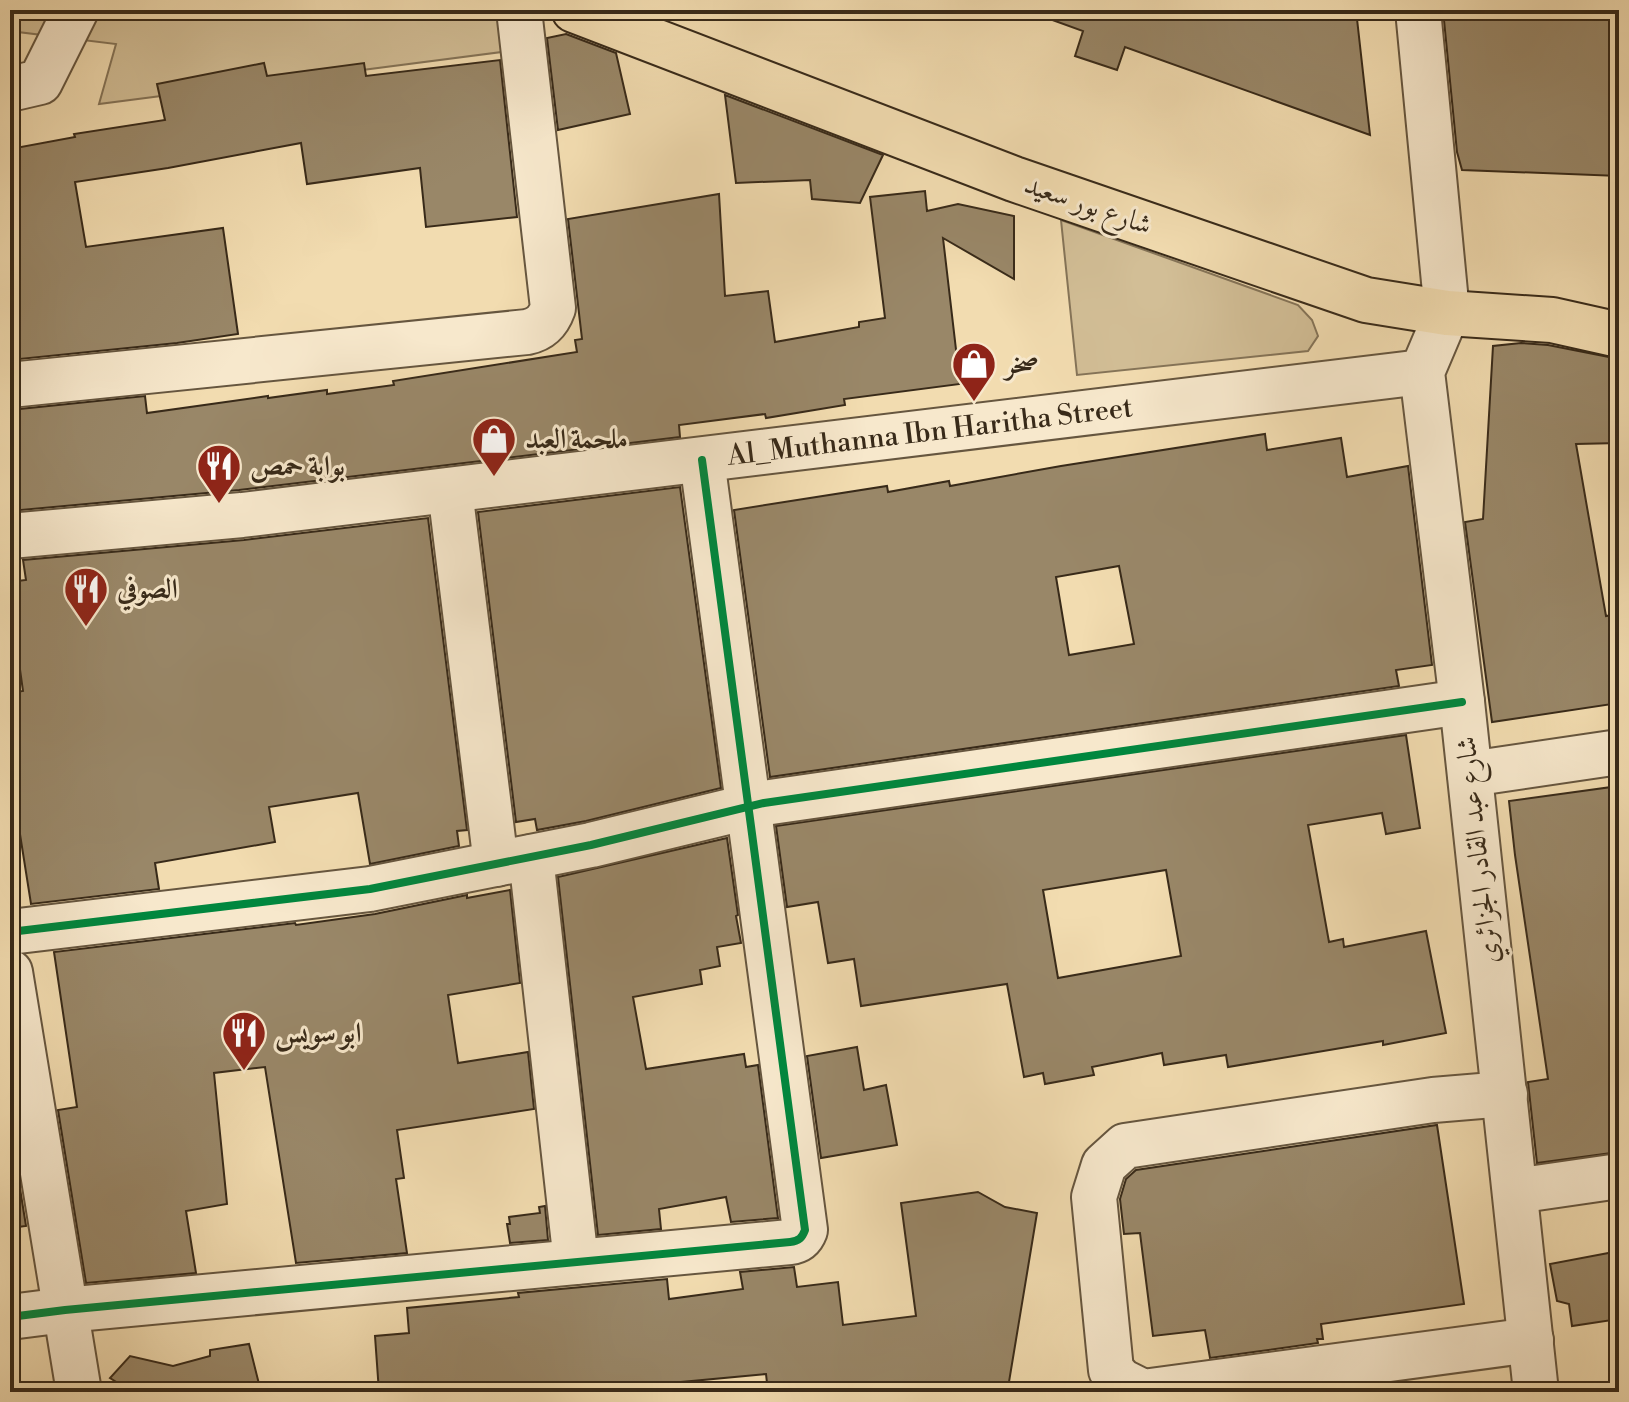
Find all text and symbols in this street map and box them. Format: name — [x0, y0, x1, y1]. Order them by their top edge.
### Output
street label: شارع بور سعيد — [1018, 167, 1156, 248]
shop icon: صخر — [950, 340, 998, 403]
place label: صخر — [1002, 347, 1039, 382]
street label: Al_Muthanna Ibn Haritha Street — [724, 390, 1135, 474]
shop icon: ملحمة العبد — [470, 415, 518, 478]
place label: ملحمة العبد — [525, 422, 628, 457]
restaurant icon: بوابة حمص — [195, 442, 243, 505]
place label: بوابة حمص — [250, 449, 345, 484]
restaurant icon: الصوفي — [62, 565, 110, 628]
place label: الصوفي — [116, 572, 178, 611]
street label: شارع عبد القادر الجزائري — [1449, 734, 1512, 965]
restaurant icon: ابو سويس — [220, 1009, 268, 1072]
place label: ابو سويس — [275, 1016, 361, 1052]

